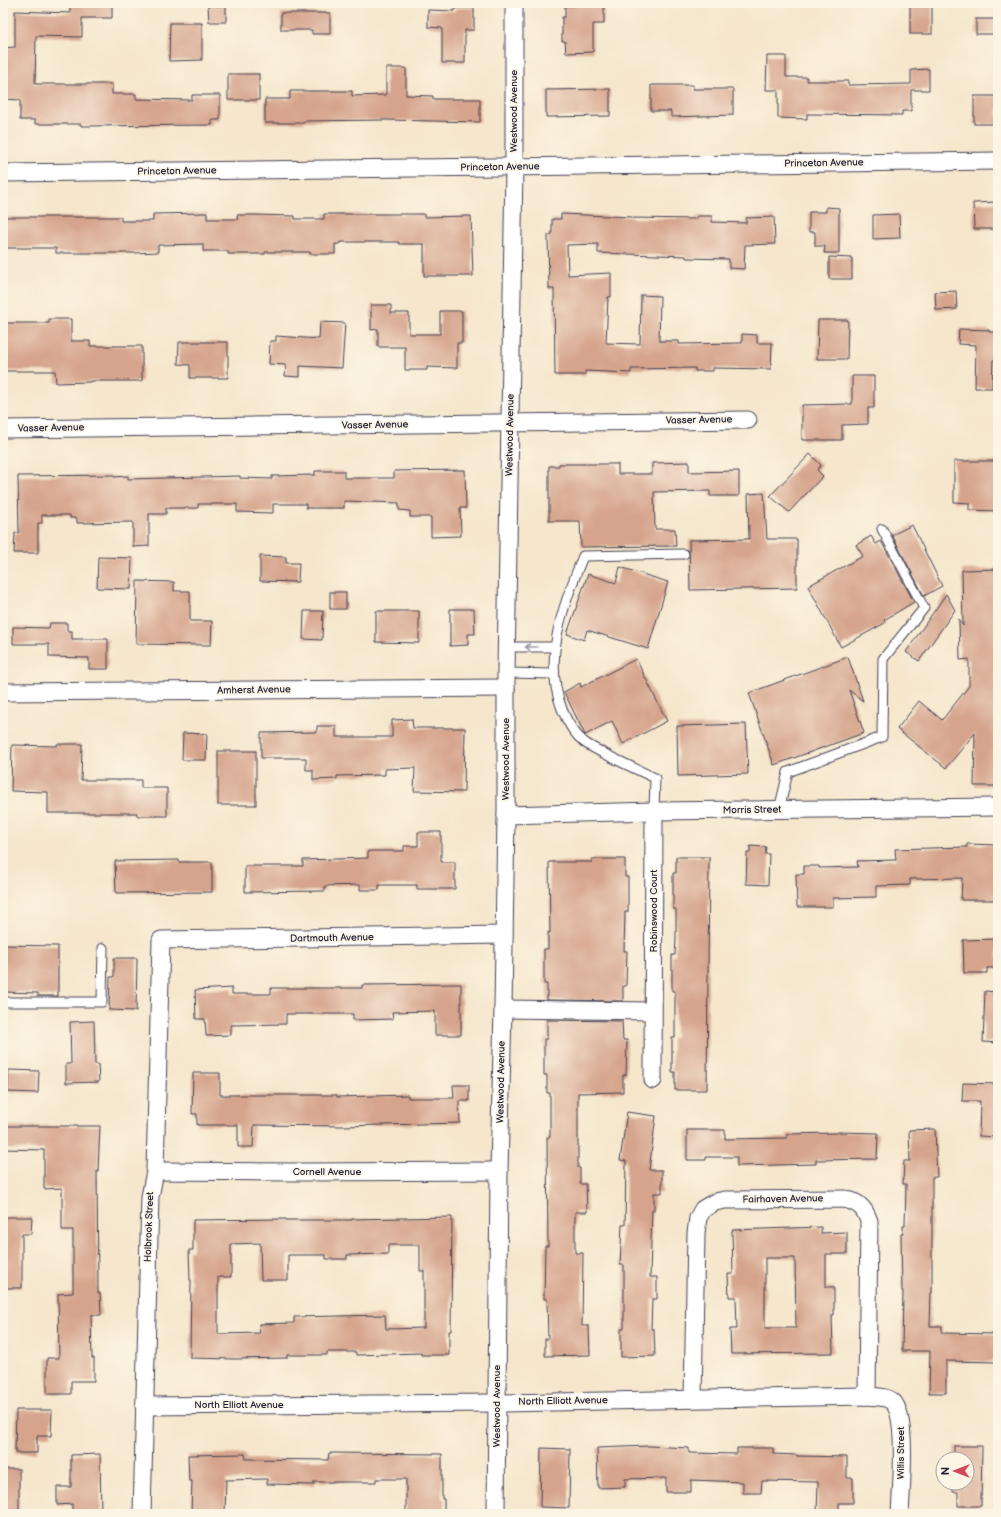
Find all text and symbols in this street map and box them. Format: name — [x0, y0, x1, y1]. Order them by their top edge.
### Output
street label: Westwood Avenue — [508, 70, 520, 152]
street label: Princeton Avenue — [784, 156, 864, 170]
street label: Princeton Avenue — [460, 160, 540, 174]
street label: Princeton Avenue — [137, 164, 217, 178]
street label: Westwood Avenue — [503, 394, 517, 476]
street label: Vasser Avenue — [666, 413, 733, 427]
street label: Vasser Avenue — [342, 418, 409, 432]
street label: Vasser Avenue — [18, 421, 85, 435]
one-way arrow — [525, 643, 538, 651]
street label: Amherst Avenue — [217, 683, 291, 697]
street label: Westwood Avenue — [500, 718, 512, 800]
street label: Morris Street — [723, 803, 781, 817]
street label: Robinswood Court — [648, 870, 660, 952]
street label: Dartmouth Avenue — [290, 931, 374, 945]
street label: Westwood Avenue — [494, 1041, 508, 1123]
street label: Cornell Avenue — [293, 1166, 361, 1178]
street label: Holbrook Street — [142, 1192, 156, 1262]
street label: Fairhaven Avenue — [742, 1192, 824, 1206]
street label: Westwood Avenue — [491, 1365, 503, 1447]
street label: North Elliott Avenue — [518, 1394, 608, 1408]
street label: North Elliott Avenue — [194, 1399, 284, 1411]
street label: Willis Street — [895, 1427, 907, 1479]
north arrow — [935, 1451, 975, 1491]
text: N — [939, 1467, 952, 1475]

